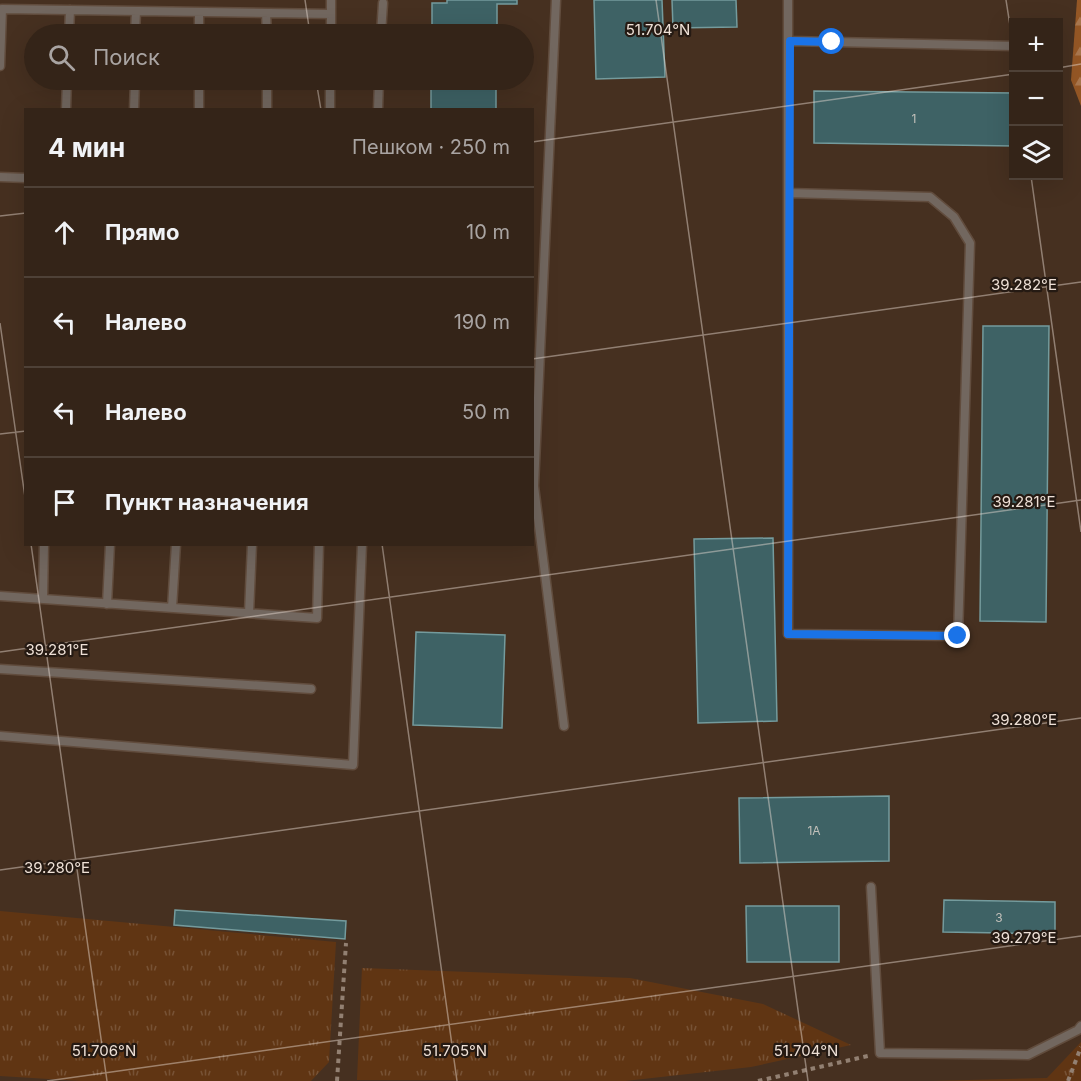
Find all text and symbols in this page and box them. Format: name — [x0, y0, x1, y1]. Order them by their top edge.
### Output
map controls — [1009, 18, 1063, 180]
button: + — [1009, 18, 1063, 72]
text: 51.704°N — [626, 20, 690, 39]
search box — [24, 24, 534, 90]
route start — [818, 28, 844, 54]
icon: search — [45, 41, 78, 74]
text: Поиск — [93, 44, 160, 70]
button: − — [1009, 72, 1063, 126]
house number: 1 — [912, 111, 916, 126]
button: layers — [1009, 126, 1063, 180]
text: 4 мин — [48, 132, 125, 163]
text: Пешком · 250 m — [352, 135, 510, 159]
icon: ahead — [48, 216, 81, 249]
text: Прямо — [105, 219, 179, 245]
text: 10 m — [466, 220, 510, 244]
text: 39.282°E — [991, 275, 1057, 294]
icon: left — [48, 306, 81, 339]
text: Налево — [105, 309, 187, 335]
text: 190 m — [454, 310, 510, 334]
icon: left — [48, 396, 81, 429]
text: Налево — [105, 399, 187, 425]
text: 50 m — [462, 400, 510, 424]
icon: arrive — [48, 486, 81, 519]
text: Пункт назначения — [105, 489, 309, 515]
text: 39.281°E — [993, 492, 1055, 511]
route end — [944, 622, 970, 648]
text: 39.281°E — [26, 640, 88, 659]
text: 39.280°E — [991, 710, 1057, 729]
house number: 1А — [807, 823, 821, 838]
text: 39.280°E — [24, 858, 90, 877]
house number: 3 — [995, 910, 1003, 925]
text: 39.279°E — [991, 928, 1057, 947]
text: 51.706°N — [72, 1041, 136, 1060]
text: 51.705°N — [423, 1041, 487, 1060]
text: 51.704°N — [774, 1041, 838, 1060]

